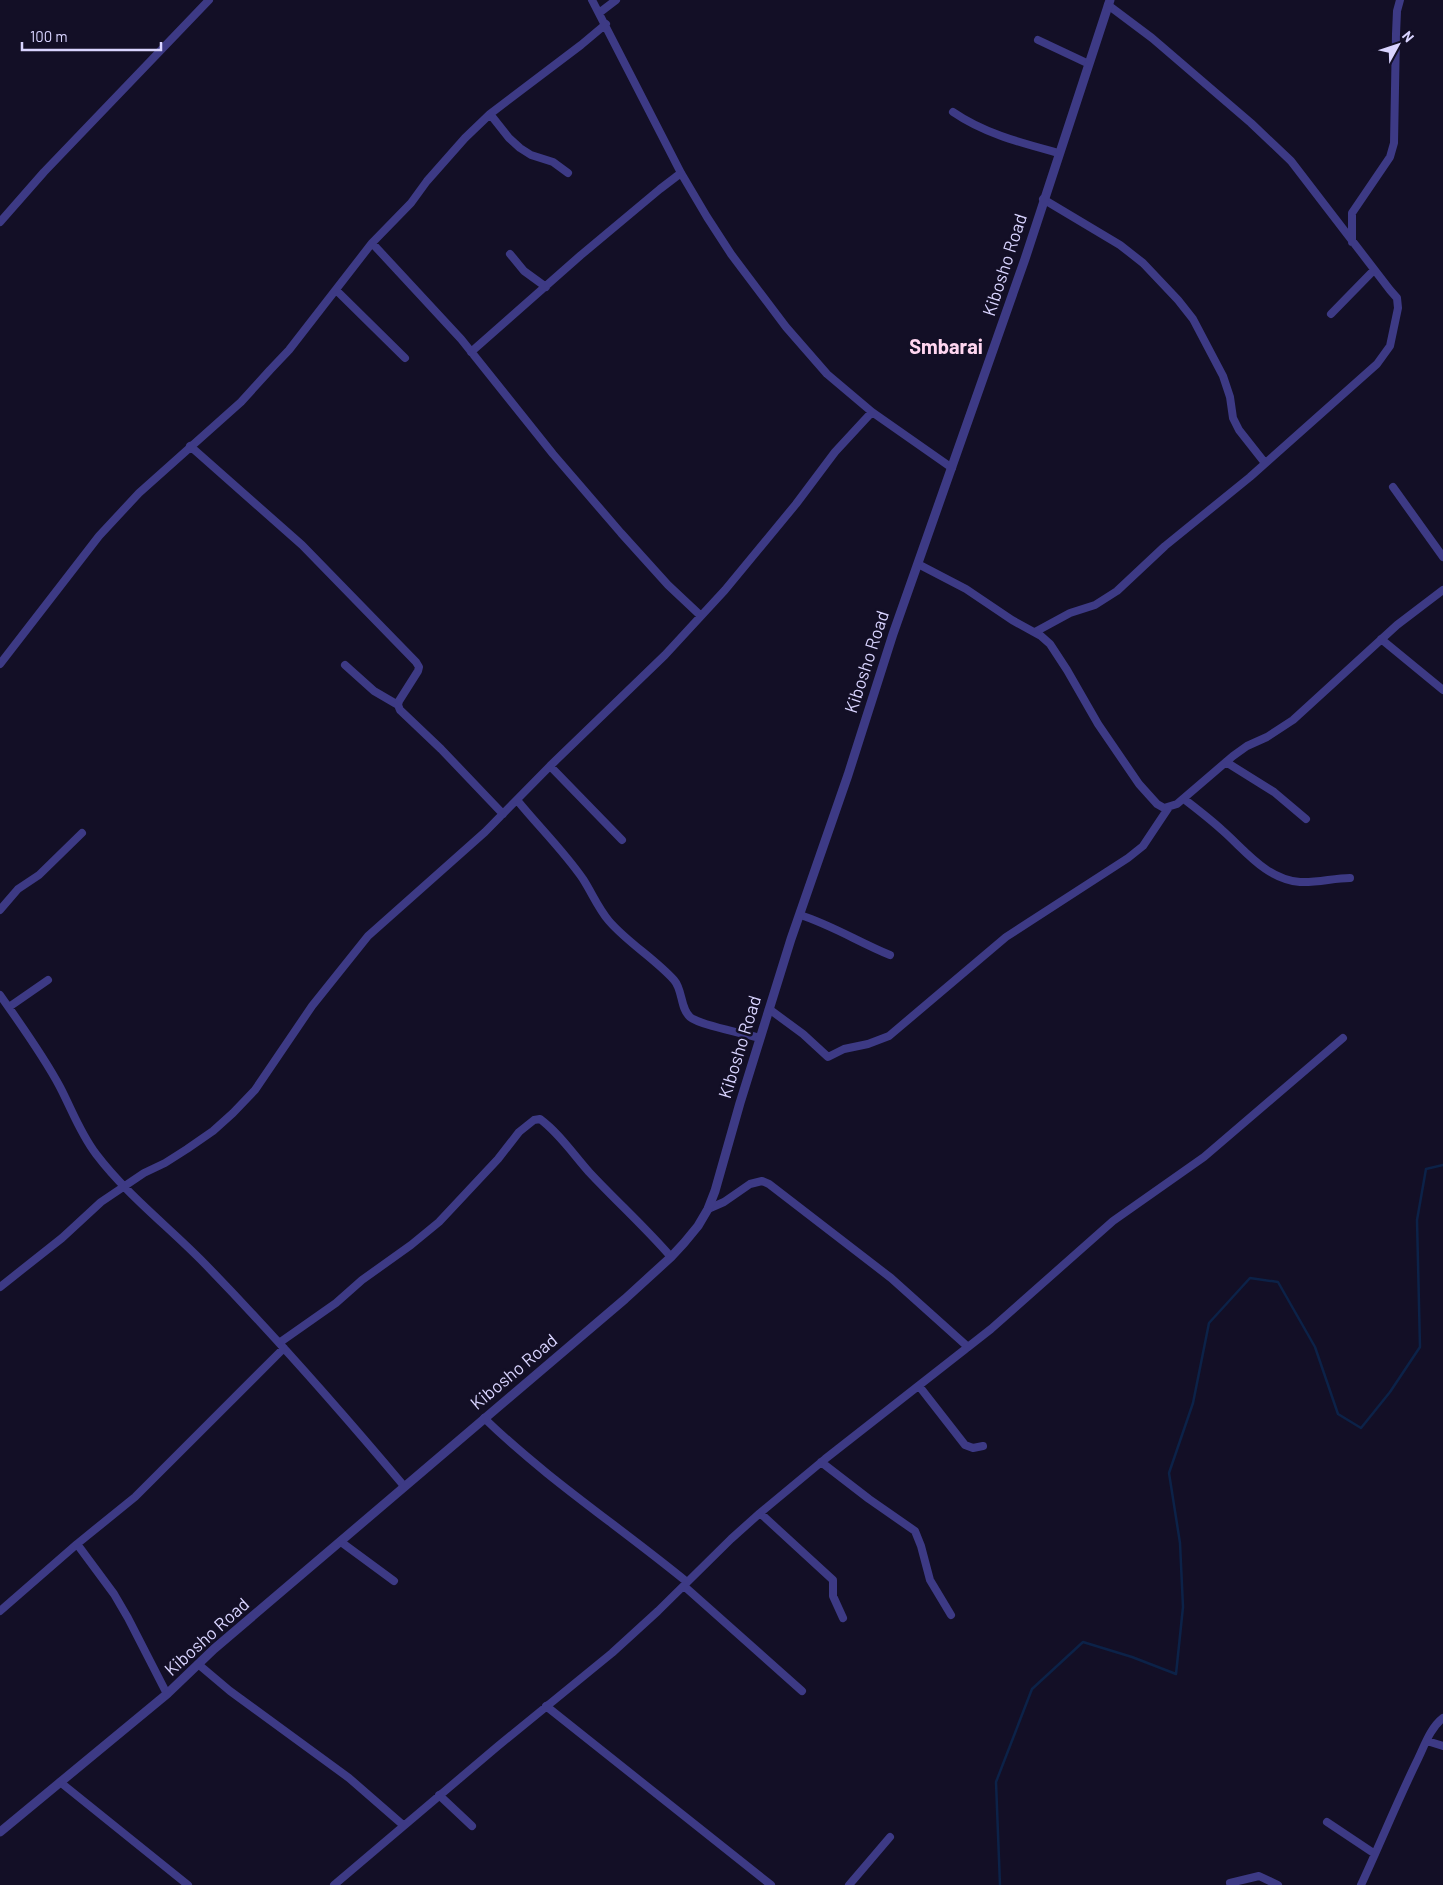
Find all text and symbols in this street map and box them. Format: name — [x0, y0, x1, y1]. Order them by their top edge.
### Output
scale bar — [22, 20, 161, 52]
north arrow — [1373, 20, 1423, 70]
text: 100 m — [30, 27, 68, 45]
text: N — [1399, 27, 1418, 45]
street label: Kibosho Road — [977, 211, 1031, 319]
district label: Smbarai — [909, 334, 983, 358]
street label: Kibosho Road — [839, 608, 893, 716]
street label: Kibosho Road — [713, 993, 765, 1101]
street label: Kibosho Road — [465, 1329, 561, 1414]
street label: Kibosho Road — [159, 1592, 253, 1680]

